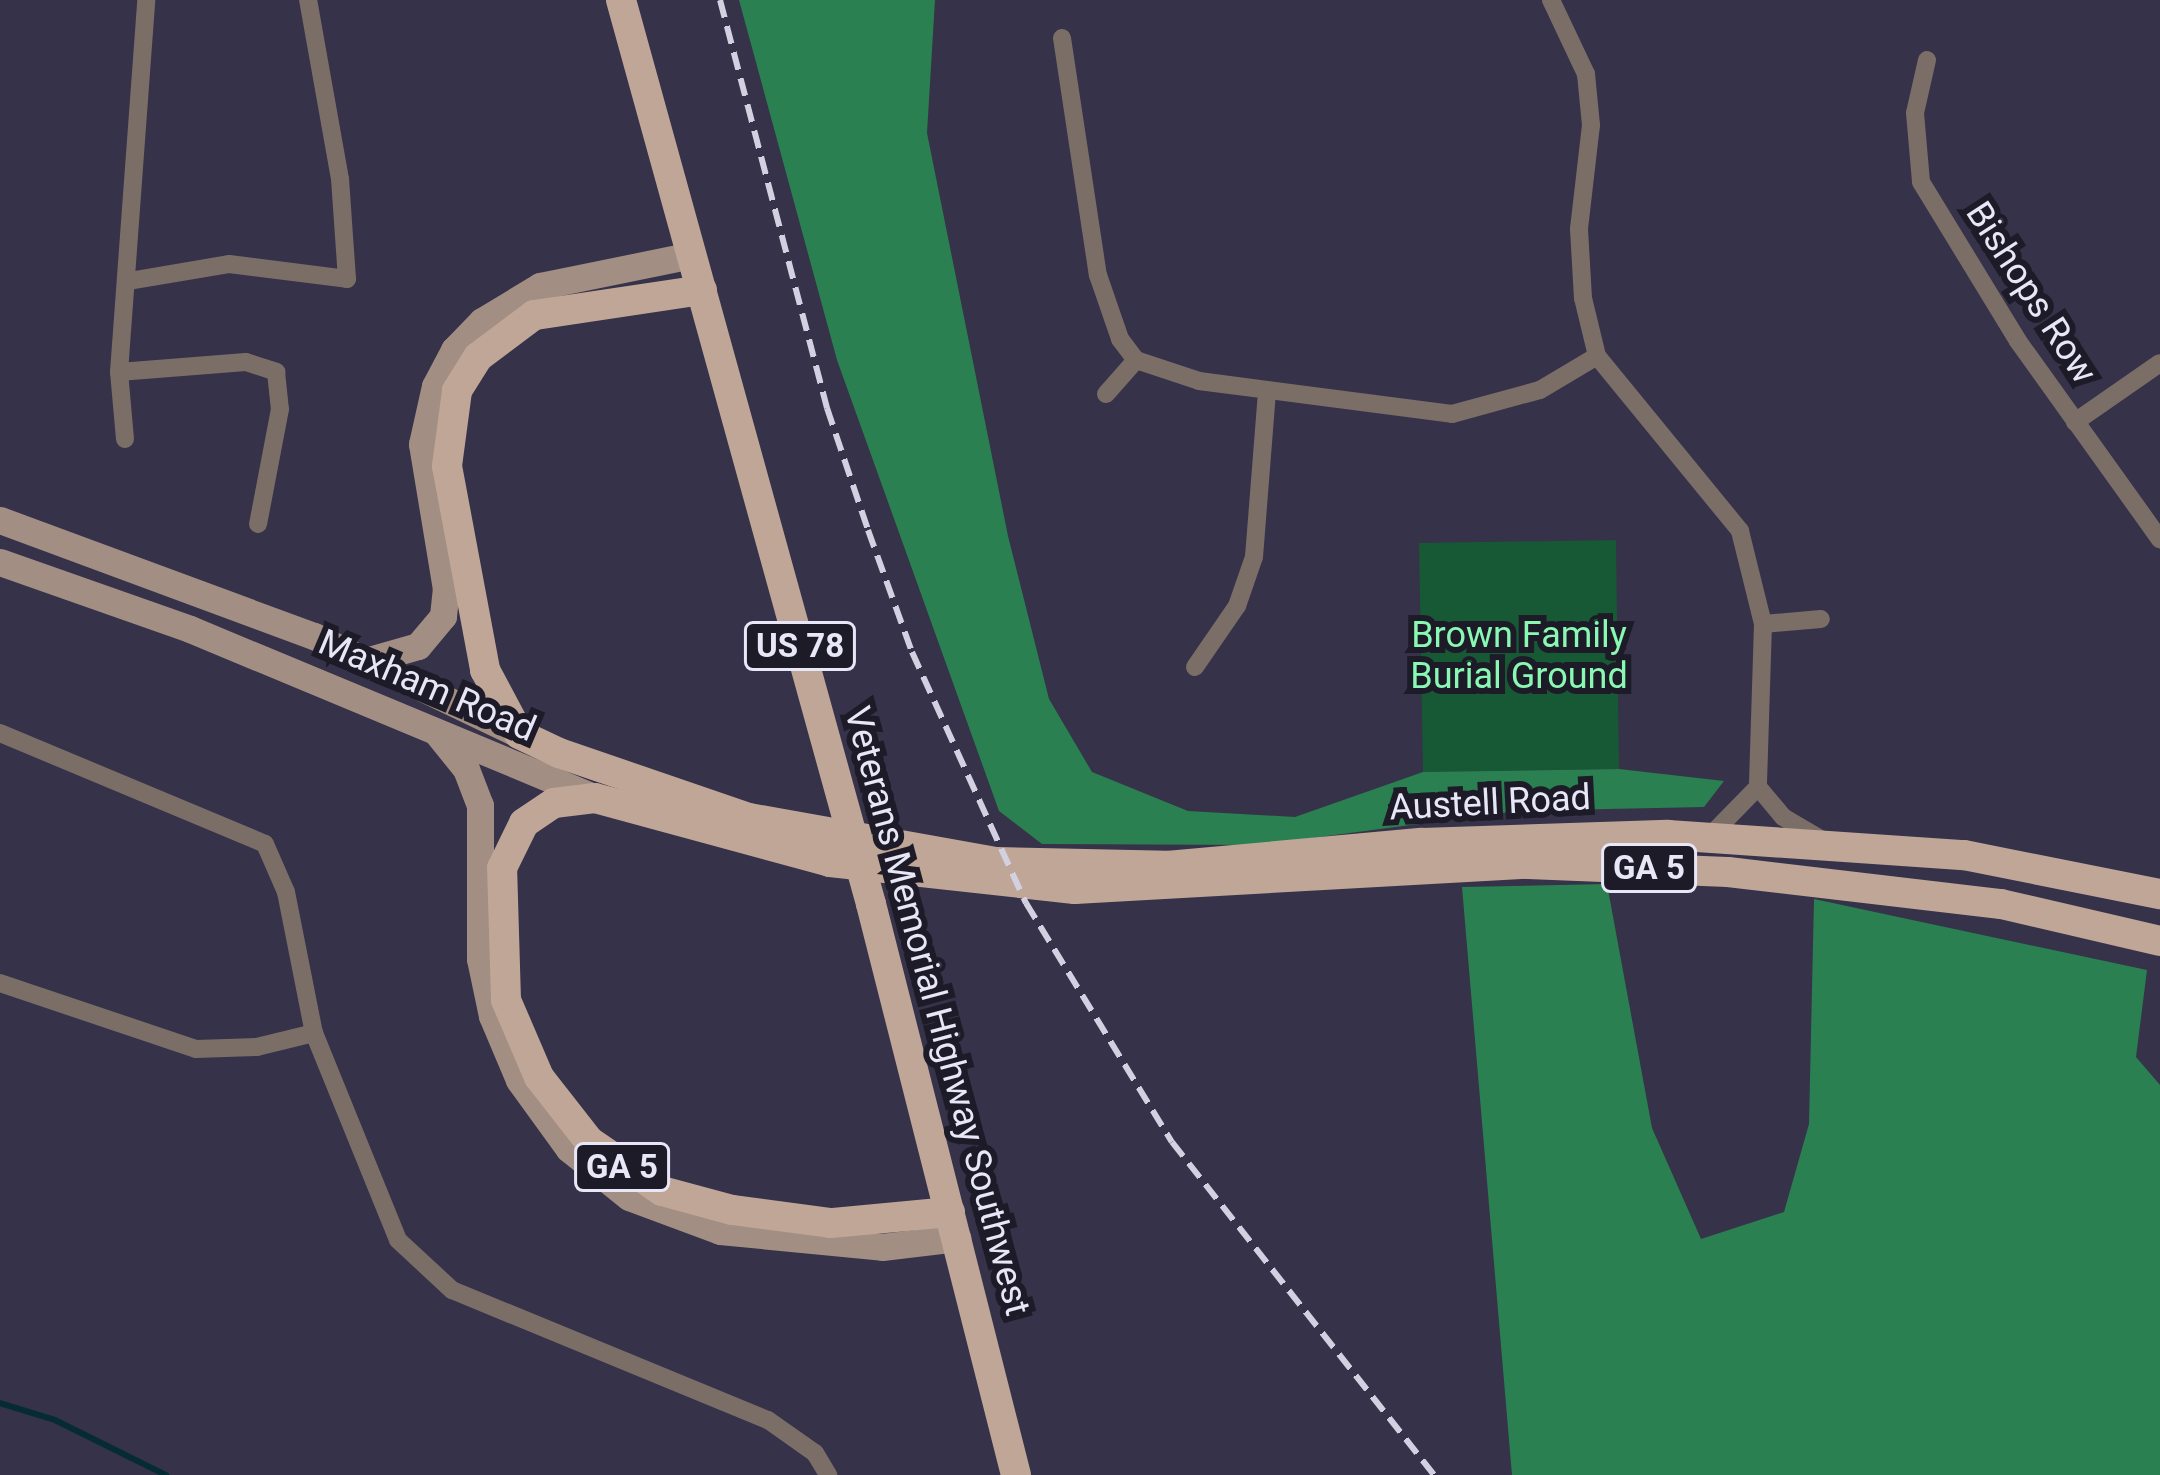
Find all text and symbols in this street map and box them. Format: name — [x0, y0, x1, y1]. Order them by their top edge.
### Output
street label: Bishops Row — [1956, 194, 2106, 392]
park label: Brown Family Burial Ground — [1410, 613, 1628, 698]
road number: US 78 — [743, 619, 857, 673]
street label: Maxham Road — [312, 621, 542, 751]
street label: Veterans Memorial Highway Southwest — [835, 702, 1039, 1320]
street label: Austell Road — [1388, 776, 1592, 830]
road number: GA 5 — [1601, 841, 1697, 895]
road number: GA 5 — [574, 1140, 670, 1194]

